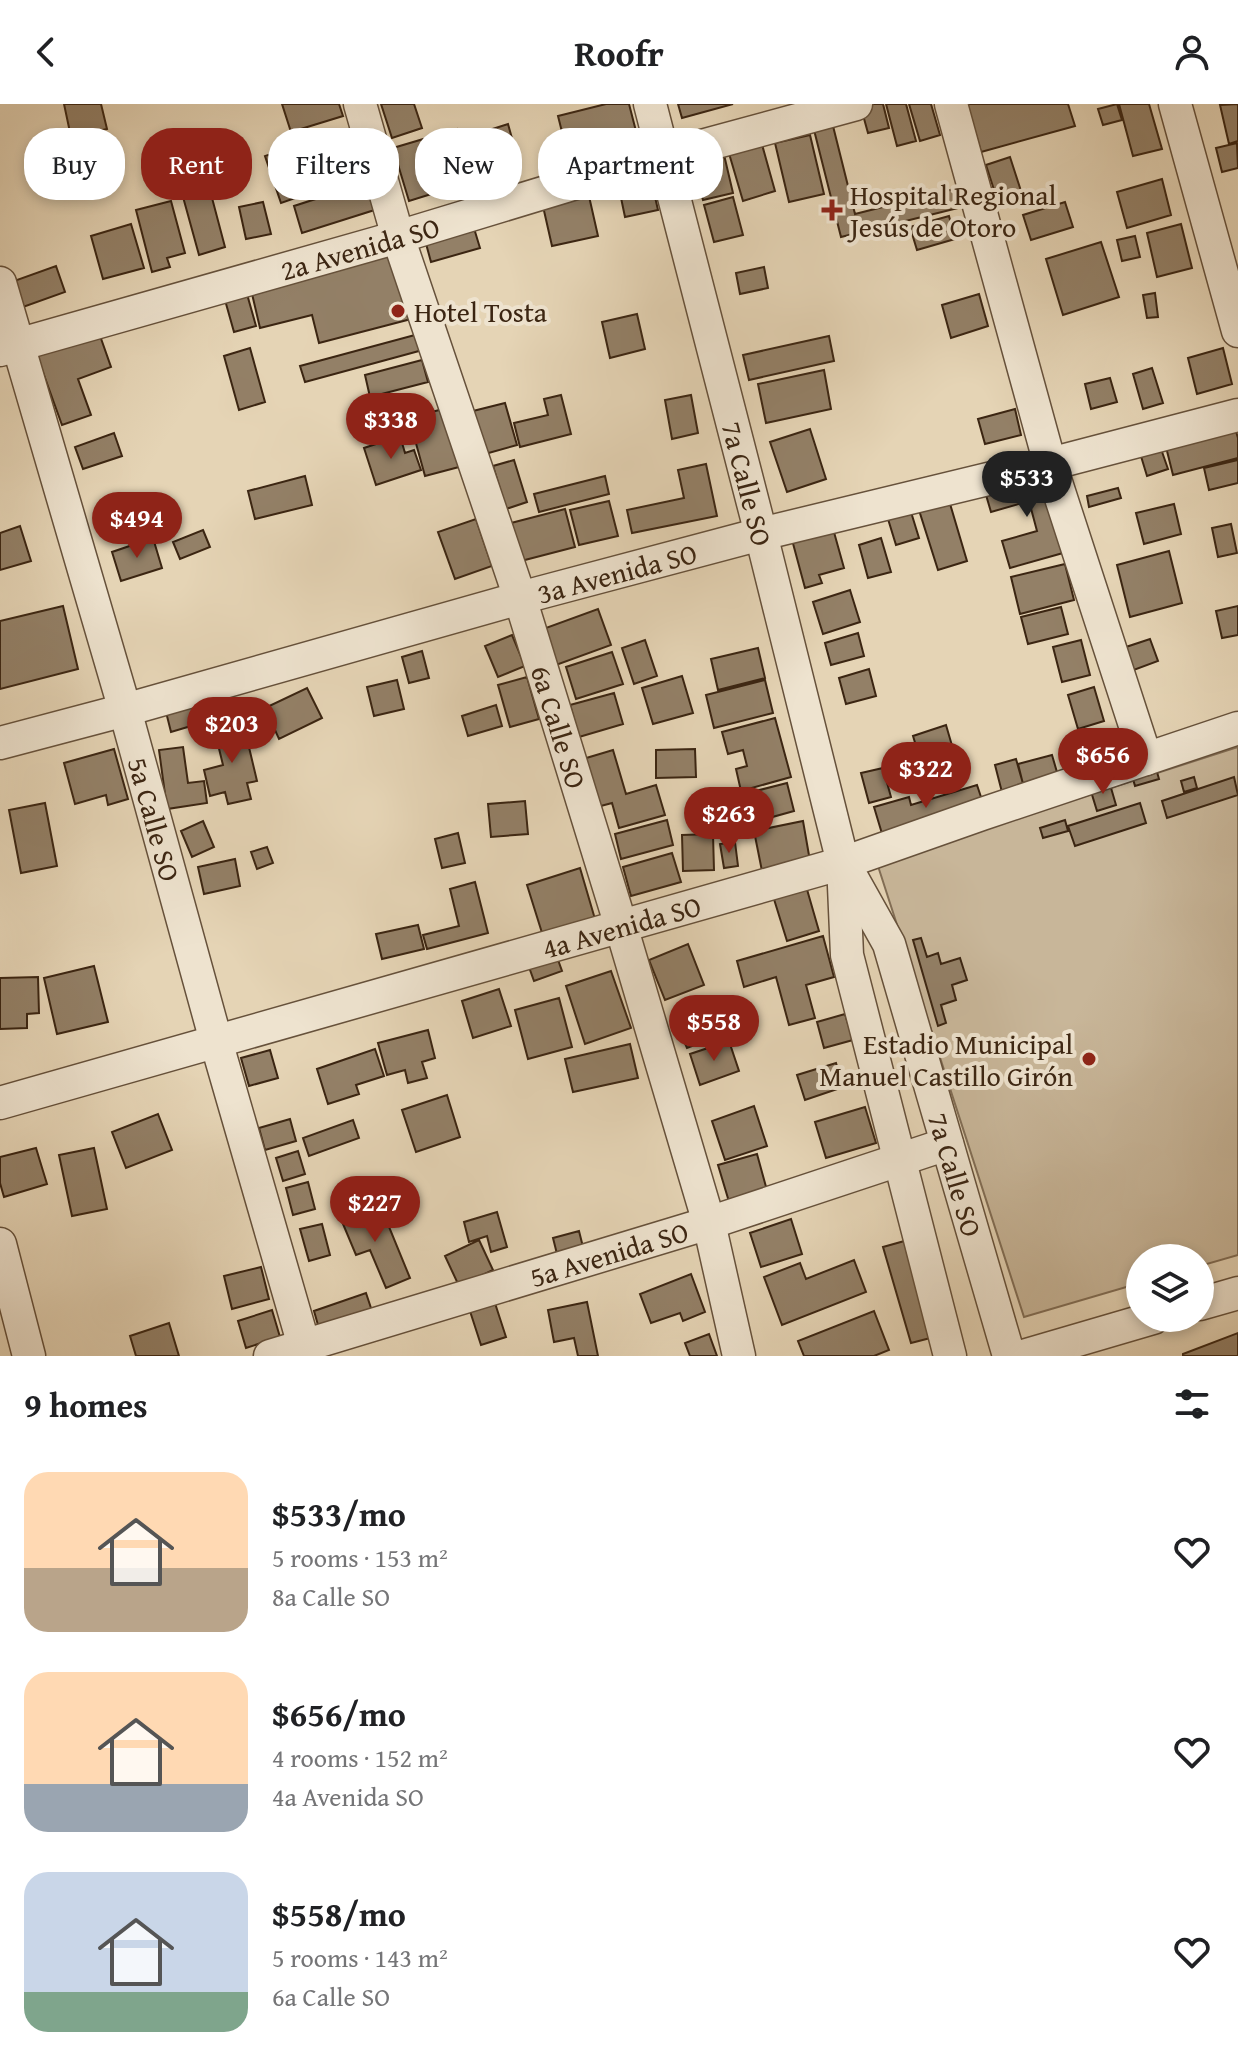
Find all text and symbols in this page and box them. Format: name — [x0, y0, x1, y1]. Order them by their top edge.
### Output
text: Roofr — [574, 26, 664, 79]
icon: back — [24, 30, 68, 74]
icon: person — [1170, 30, 1214, 74]
chip: Buy — [24, 128, 125, 200]
chip: Rent — [141, 128, 252, 200]
chip: Filters — [268, 128, 399, 200]
chip: New — [415, 128, 522, 200]
chip: Apartment — [538, 128, 723, 200]
place label: Hospital Regional Jesús de Otoro — [847, 174, 1056, 247]
marker: Hospital Regional Jesús de Otoro — [821, 199, 843, 221]
street label: 2a Avenida SO — [275, 205, 444, 290]
place label: Hotel Tosta — [414, 291, 548, 332]
marker: Hotel Tosta — [389, 302, 407, 320]
pin: $338 — [344, 393, 438, 461]
text: $338 — [364, 399, 418, 438]
street label: 7a Calle SO — [712, 417, 784, 550]
pin: $533 — [980, 451, 1074, 519]
text: $533 — [1000, 457, 1054, 496]
pin: $494 — [90, 492, 184, 560]
text: $494 — [110, 498, 164, 537]
street label: 3a Avenida SO — [532, 531, 701, 613]
street label: 6a Calle SO — [521, 660, 598, 793]
pin: $203 — [185, 697, 279, 765]
text: $203 — [205, 703, 259, 742]
pin: $656 — [1056, 728, 1150, 796]
text: $656 — [1076, 734, 1130, 773]
pin: $322 — [879, 742, 973, 810]
text: $322 — [899, 748, 953, 787]
street label: 5a Calle SO — [118, 752, 192, 886]
pin: $263 — [682, 787, 776, 855]
text: $263 — [702, 793, 756, 832]
street label: 4a Avenida SO — [537, 884, 706, 968]
pin: $558 — [667, 995, 761, 1063]
text: $558 — [687, 1001, 741, 1040]
place label: Estadio Municipal Manuel Castillo Girón — [819, 1023, 1073, 1096]
marker: Estadio Municipal Manuel Castillo Girón — [1080, 1050, 1098, 1068]
street label: 7a Calle SO — [919, 1108, 994, 1241]
pin: $227 — [328, 1176, 422, 1244]
text: $227 — [348, 1182, 402, 1221]
street label: 5a Avenida SO — [525, 1210, 693, 1297]
map controls — [1126, 1244, 1214, 1332]
button: layers — [1126, 1244, 1214, 1332]
text: 9 homes — [24, 1380, 148, 1429]
icon: filters — [1170, 1382, 1214, 1426]
text: $533/mo — [272, 1489, 406, 1538]
icon: home — [88, 1504, 184, 1600]
icon: heart — [1170, 1530, 1214, 1574]
text: 5 rooms · 153 m² — [272, 1538, 448, 1577]
text: 8a Calle SO — [272, 1577, 390, 1616]
text: $656/mo — [272, 1689, 406, 1738]
icon: home — [88, 1704, 184, 1800]
icon: heart — [1170, 1730, 1214, 1774]
text: 4 rooms · 152 m² — [272, 1738, 448, 1777]
text: 4a Avenida SO — [272, 1777, 424, 1816]
text: $558/mo — [272, 1889, 406, 1938]
icon: home — [88, 1904, 184, 2000]
icon: heart — [1170, 1930, 1214, 1974]
text: 5 rooms · 143 m² — [272, 1938, 448, 1977]
text: 6a Calle SO — [272, 1977, 390, 2016]

